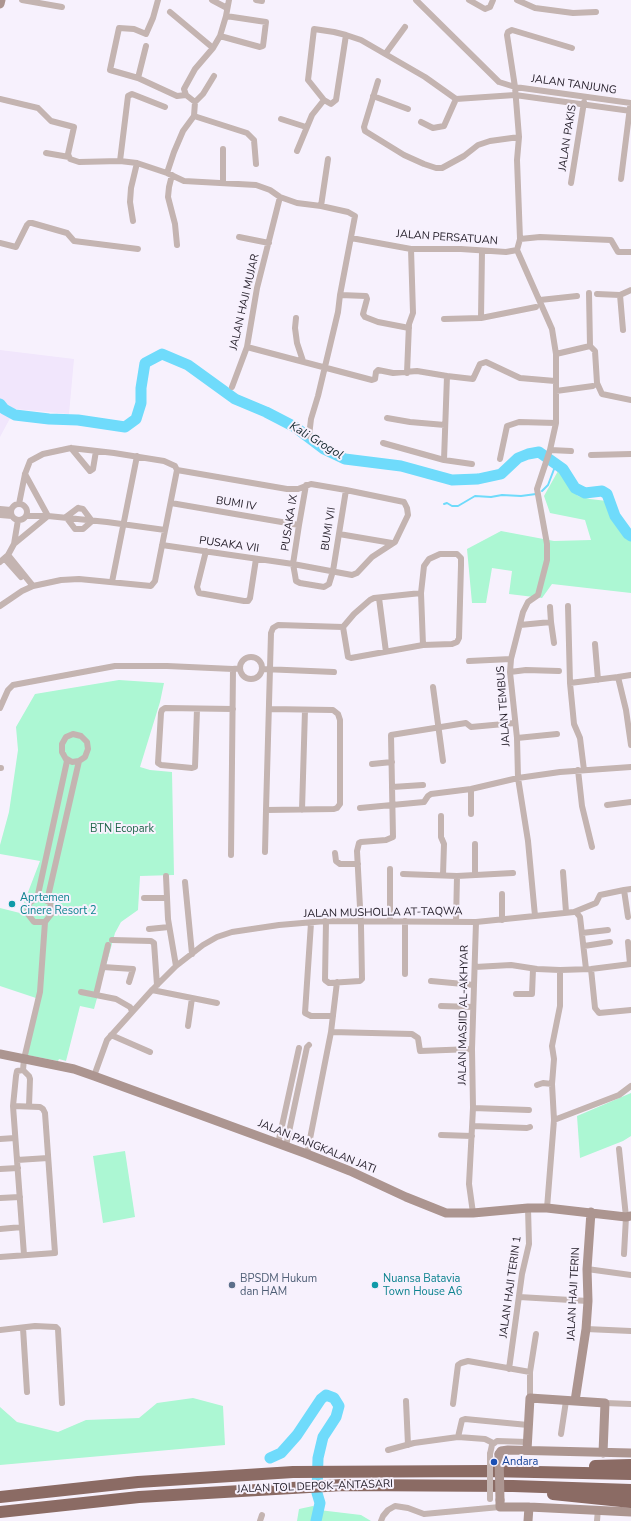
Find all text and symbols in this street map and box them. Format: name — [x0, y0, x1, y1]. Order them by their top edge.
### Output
street label: JALAN TANJUNG — [531, 72, 617, 98]
street label: JALAN PAKIS — [556, 104, 580, 172]
street label: JALAN PERSATUAN — [396, 228, 498, 248]
street label: JALAN HAJI MUJAR — [228, 253, 262, 351]
water label: Kali Grogol — [287, 419, 345, 463]
street label: BUMI IV — [215, 494, 257, 514]
street label: PUSAKA IX — [279, 494, 301, 552]
street label: BUMI VII — [319, 506, 339, 552]
street label: PUSAKA VII — [198, 534, 260, 556]
street label: JALAN TEMBUS — [495, 665, 513, 747]
park label: BTN Ecopark — [90, 822, 154, 836]
place label: Aprtemen Cinere Resort 2 — [20, 891, 97, 917]
marker: Aprtemen Cinere Resort 2 — [7, 899, 17, 909]
street label: JALAN MUSHOLLA AT-TAQWA — [304, 905, 462, 921]
street label: JALAN MASJID AL-AKHYAR — [456, 945, 472, 1085]
street label: JALAN PANGKALAN JATI — [256, 1117, 378, 1177]
street label: JALAN HAJI TERIN 1 — [497, 1235, 525, 1339]
street label: JALAN HAJI TERIN — [565, 1247, 583, 1341]
place label: BPSDM Hukum dan HAM — [240, 1272, 317, 1298]
place label: Nuansa Batavia Town House A6 — [383, 1272, 462, 1298]
marker: BPSDM Hukum dan HAM — [227, 1280, 237, 1290]
marker: Nuansa Batavia Town House A6 — [370, 1280, 380, 1290]
place label: Andara — [502, 1455, 538, 1469]
marker: Andara — [489, 1457, 499, 1467]
street label: JALAN TOL DEPOK–ANTASARI — [237, 1478, 393, 1496]

